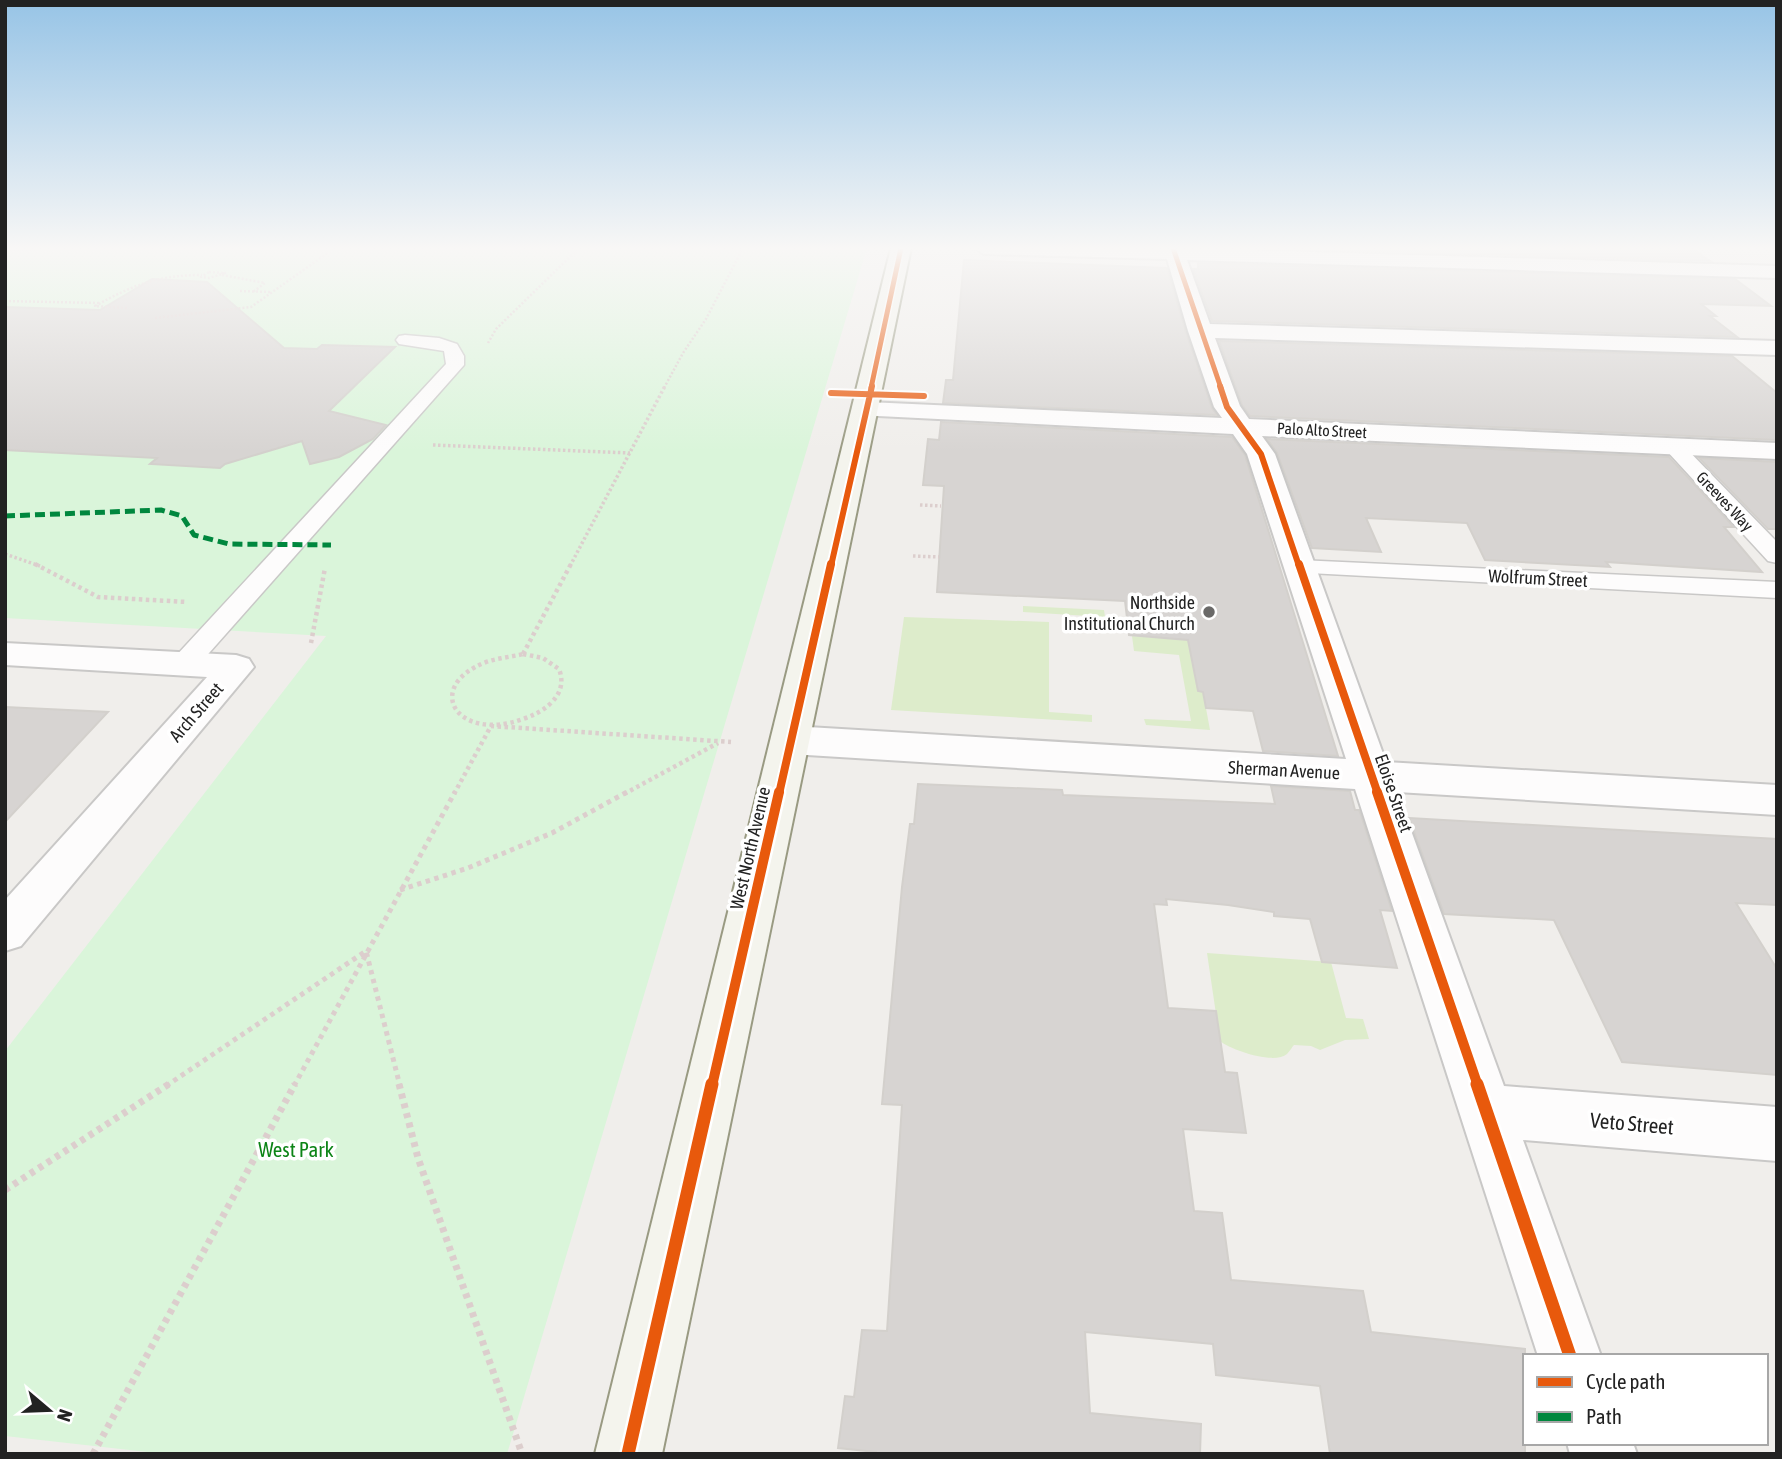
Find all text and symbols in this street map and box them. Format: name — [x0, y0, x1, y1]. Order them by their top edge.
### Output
street label: Palo Alto Street — [1277, 419, 1368, 441]
street label: Greeves Way — [1692, 468, 1757, 535]
street label: Wolfrum Street — [1488, 565, 1588, 591]
place label: Northside Institutional Church — [1064, 592, 1195, 634]
marker: Northside Institutional Church — [1201, 604, 1217, 620]
street label: Arch Street — [165, 678, 227, 746]
street label: Eloise Street — [1371, 751, 1417, 835]
street label: Sherman Avenue — [1227, 757, 1341, 783]
street label: West North Avenue — [726, 785, 774, 911]
street label: Veto Street — [1589, 1107, 1675, 1139]
park label: West Park — [258, 1137, 334, 1161]
legend — [1523, 1354, 1768, 1445]
text: Cycle path — [1586, 1369, 1665, 1393]
north arrow — [14, 1375, 84, 1445]
text: Path — [1586, 1404, 1622, 1428]
text: N — [53, 1407, 77, 1424]

